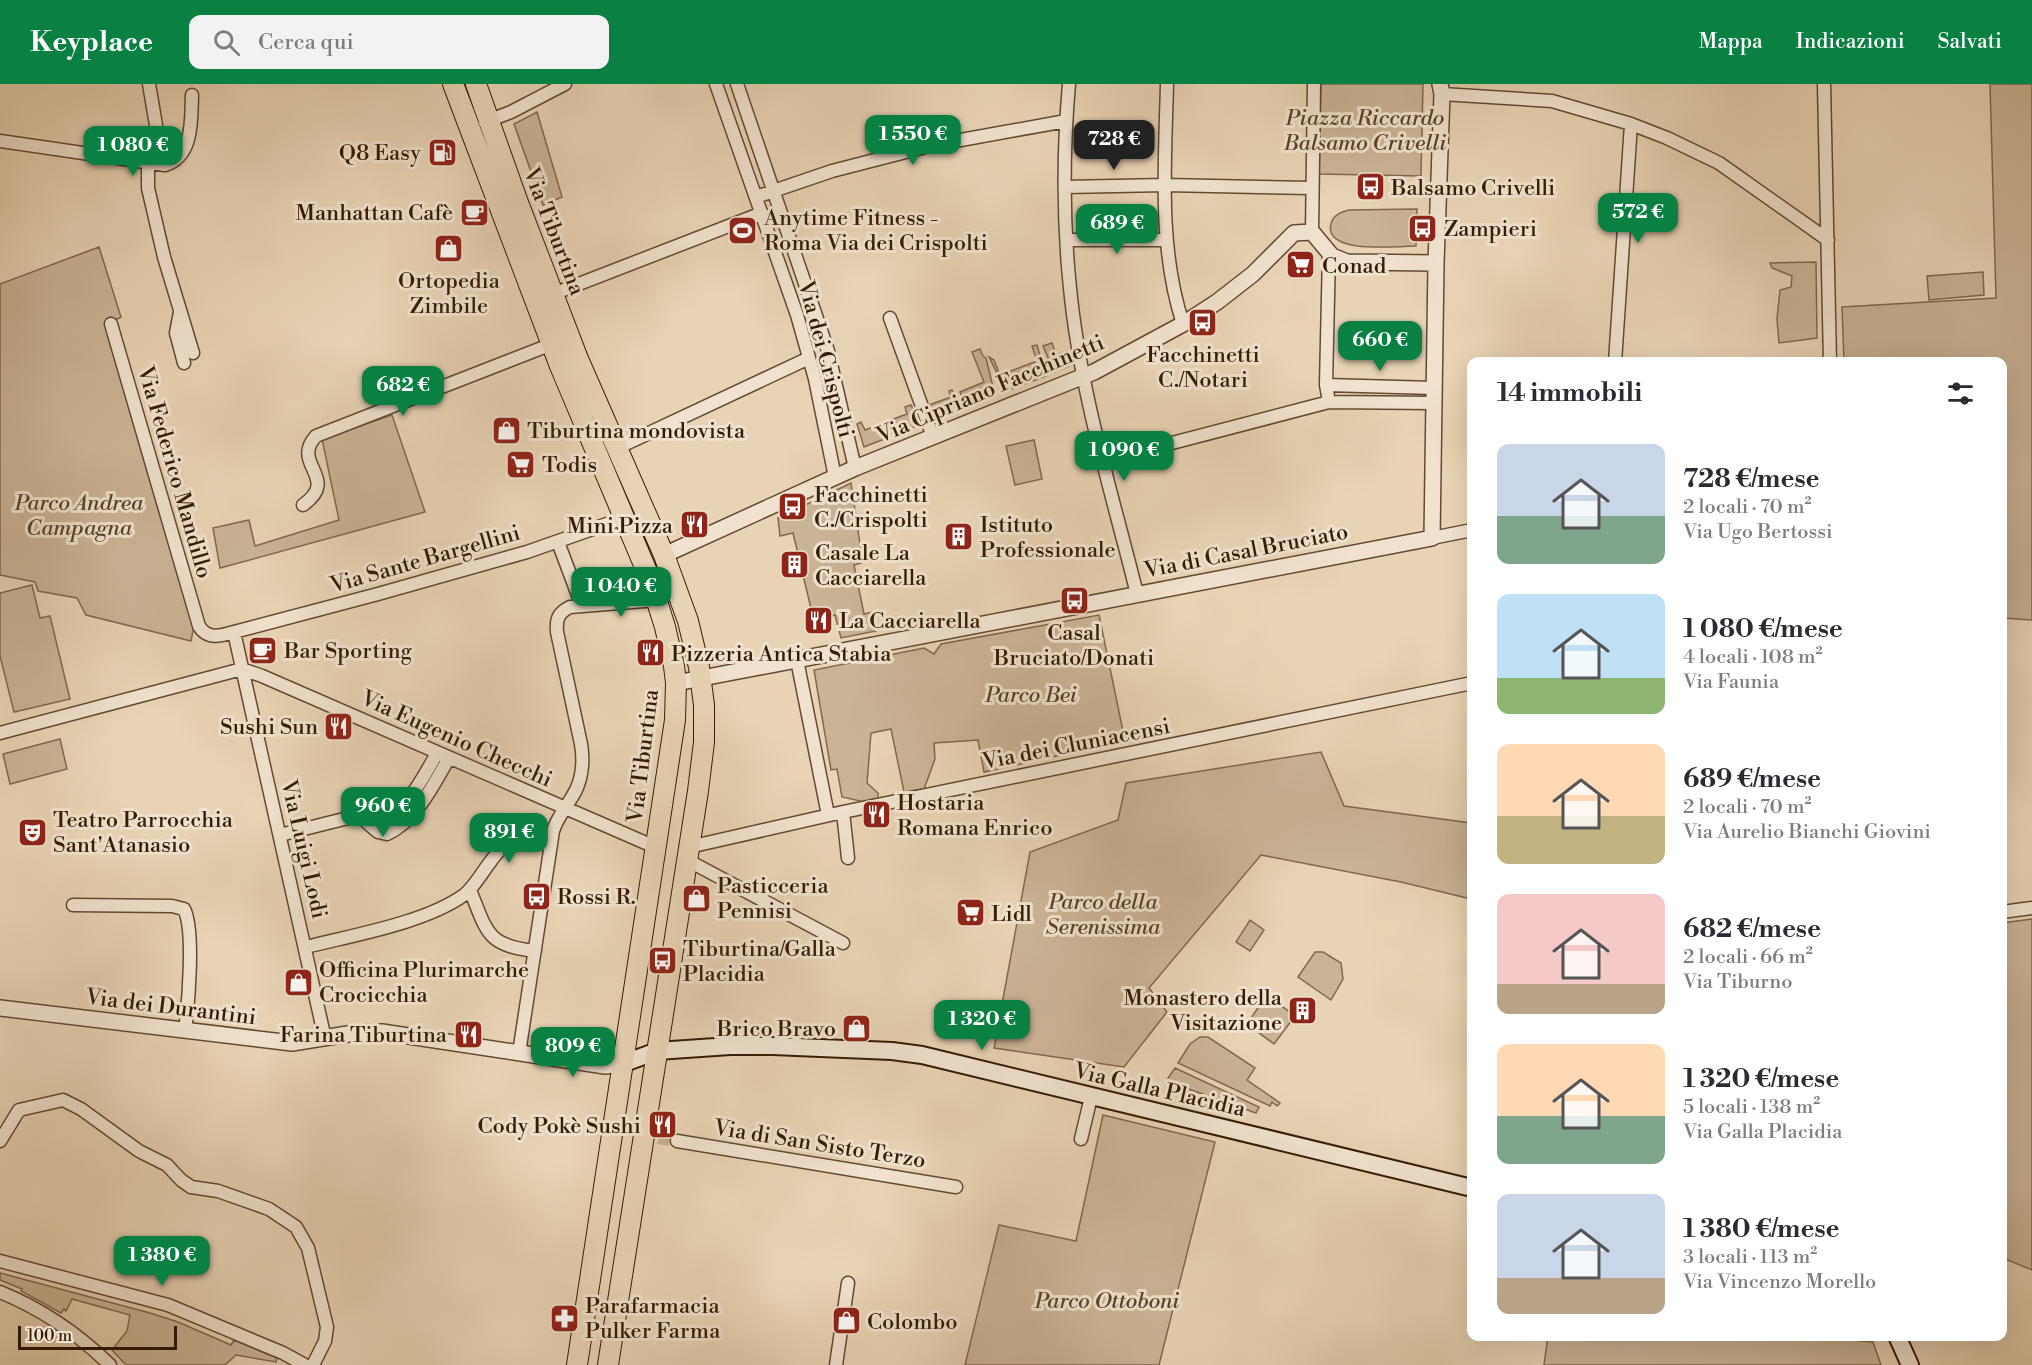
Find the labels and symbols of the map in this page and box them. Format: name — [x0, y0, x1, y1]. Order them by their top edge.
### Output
park label: Piazza Riccardo Balsamo Crivelli — [1283, 105, 1446, 157]
pin: 1 550 € — [858, 115, 968, 166]
pin: 728 € — [1072, 120, 1156, 171]
pin: 1 080 € — [78, 126, 188, 177]
fuel station icon: Q8 Easy — [426, 136, 458, 168]
place label: Q8 Easy — [339, 140, 421, 167]
street label: Via Tiburtina — [517, 163, 591, 300]
bus stop icon: Balsamo Crivelli — [1354, 171, 1386, 203]
place label: Balsamo Crivelli — [1390, 175, 1555, 202]
pin: 572 € — [1596, 193, 1680, 244]
cafe icon: Manhattan Cafè — [458, 196, 490, 228]
place label: Manhattan Cafè — [295, 200, 453, 227]
pin: 689 € — [1075, 204, 1159, 255]
place label: Anytime Fitness - Roma Via dei Crispolti — [763, 205, 988, 257]
bus stop icon: Zampieri — [1407, 212, 1439, 244]
sports icon: Anytime Fitness - Roma Via dei Crispolti — [727, 214, 759, 246]
place label: Zampieri — [1444, 216, 1537, 243]
shop icon: Ortopedia Zimbile — [433, 232, 465, 264]
supermarket icon: Conad — [1285, 249, 1317, 281]
place label: Conad — [1322, 253, 1387, 280]
place label: Ortopedia Zimbile — [398, 268, 501, 320]
street label: Via dei Crispolti — [791, 277, 859, 441]
bus stop icon: Facchinetti C./Notari — [1187, 306, 1219, 338]
pin: 660 € — [1338, 321, 1422, 372]
street label: Via Cipriano Facchinetti — [872, 329, 1108, 450]
place label: Facchinetti C./Notari — [1146, 342, 1260, 394]
street label: Via Federico Mandillo — [131, 362, 218, 581]
pin: 682 € — [361, 366, 445, 417]
shop icon: Tiburtina mondovista — [490, 414, 522, 446]
place label: Tiburtina mondovista — [527, 418, 746, 445]
pin: 1 090 € — [1069, 431, 1179, 482]
supermarket icon: Todis — [505, 448, 537, 480]
place label: Todis — [542, 452, 597, 479]
place label: Facchinetti C./Crispolti — [814, 482, 928, 534]
park label: Parco Andrea Campagna — [14, 490, 144, 542]
bus stop icon: Facchinetti C./Crispolti — [777, 491, 809, 523]
restaurant icon: Mini Pizza — [678, 509, 710, 541]
place label: Istituto Professionale — [980, 512, 1116, 564]
place label: Mini Pizza — [567, 513, 674, 540]
street label: Via di Casal Bruciato — [1141, 518, 1351, 585]
street label: Via Sante Bargellini — [326, 519, 524, 600]
building icon: Istituto Professionale — [943, 521, 975, 553]
place label: Casale La Cacciarella — [815, 540, 927, 592]
building icon: Casale La Cacciarella — [778, 549, 810, 581]
pin: 1 040 € — [566, 567, 676, 618]
bus stop icon: Casal Bruciato/Donati — [1058, 584, 1090, 616]
restaurant icon: La Cacciarella — [802, 604, 834, 636]
place label: La Cacciarella — [839, 608, 982, 635]
place label: Casal Bruciato/Donati — [993, 620, 1154, 672]
cafe icon: Bar Sporting — [247, 634, 279, 666]
restaurant icon: Pizzeria Antica Stabia — [634, 637, 666, 669]
place label: Bar Sporting — [283, 638, 413, 665]
place label: Pizzeria Antica Stabia — [671, 641, 892, 668]
park label: Parco Bei — [984, 682, 1077, 709]
street label: Via Eugenio Checchi — [356, 685, 556, 794]
street label: Via Tiburtina — [622, 687, 665, 826]
restaurant icon: Sushi Sun — [323, 710, 355, 742]
street label: Via dei Cluniacensi — [979, 713, 1172, 776]
place label: Sushi Sun — [220, 714, 318, 741]
street label: Via Luigi Lodi — [274, 776, 333, 921]
pin: 960 € — [341, 787, 425, 838]
place label: Hostaria Romana Enrico — [897, 790, 1053, 842]
restaurant icon: Hostaria Romana Enrico — [860, 799, 892, 831]
place label: Teatro Parrocchia Sant'Atanasio — [53, 807, 234, 859]
pin: 891 € — [467, 813, 551, 864]
theatre icon: Teatro Parrocchia Sant'Atanasio — [16, 816, 48, 848]
place label: Pasticceria Pennisi — [717, 873, 829, 925]
bus stop icon: Rossi R. — [520, 880, 552, 912]
shop icon: Pasticceria Pennisi — [680, 882, 712, 914]
place label: Rossi R. — [557, 884, 636, 911]
park label: Parco della Serenissima — [1046, 889, 1161, 941]
supermarket icon: Lidl — [954, 897, 986, 929]
place label: Lidl — [991, 901, 1032, 928]
place label: Tiburtina/Galla Placidia — [683, 936, 837, 988]
bus stop icon: Tiburtina/Galla Placidia — [646, 945, 678, 977]
place label: Officina Plurimarche Crocicchia — [319, 957, 529, 1009]
shop icon: Officina Plurimarche Crocicchia — [282, 966, 314, 998]
street label: Via dei Durantini — [83, 984, 258, 1031]
place label: Monastero della Visitazione — [1124, 985, 1283, 1037]
building icon: Monastero della Visitazione — [1287, 994, 1319, 1026]
pin: 1 320 € — [927, 1000, 1037, 1051]
shop icon: Brico Bravo — [841, 1012, 873, 1044]
place label: Brico Bravo — [716, 1016, 836, 1043]
restaurant icon: Farina Tiburtina — [452, 1018, 484, 1050]
place label: Farina Tiburtina — [280, 1022, 448, 1049]
pin: 809 € — [531, 1027, 615, 1078]
street label: Via Galla Placidia — [1070, 1057, 1249, 1124]
restaurant icon: Cody Pokè Sushi — [646, 1109, 678, 1141]
place label: Cody Pokè Sushi — [477, 1113, 641, 1140]
street label: Via di San Sisto Terzo — [711, 1114, 928, 1175]
pin: 1 380 € — [107, 1236, 217, 1287]
park label: Parco Ottoboni — [1034, 1288, 1179, 1315]
place label: Parafarmacia Pulker Farma — [585, 1293, 721, 1345]
pharmacy icon: Parafarmacia Pulker Farma — [548, 1302, 580, 1334]
shop icon: Colombo — [830, 1305, 862, 1337]
place label: Colombo — [867, 1309, 958, 1336]
scale bar — [18, 1323, 177, 1350]

